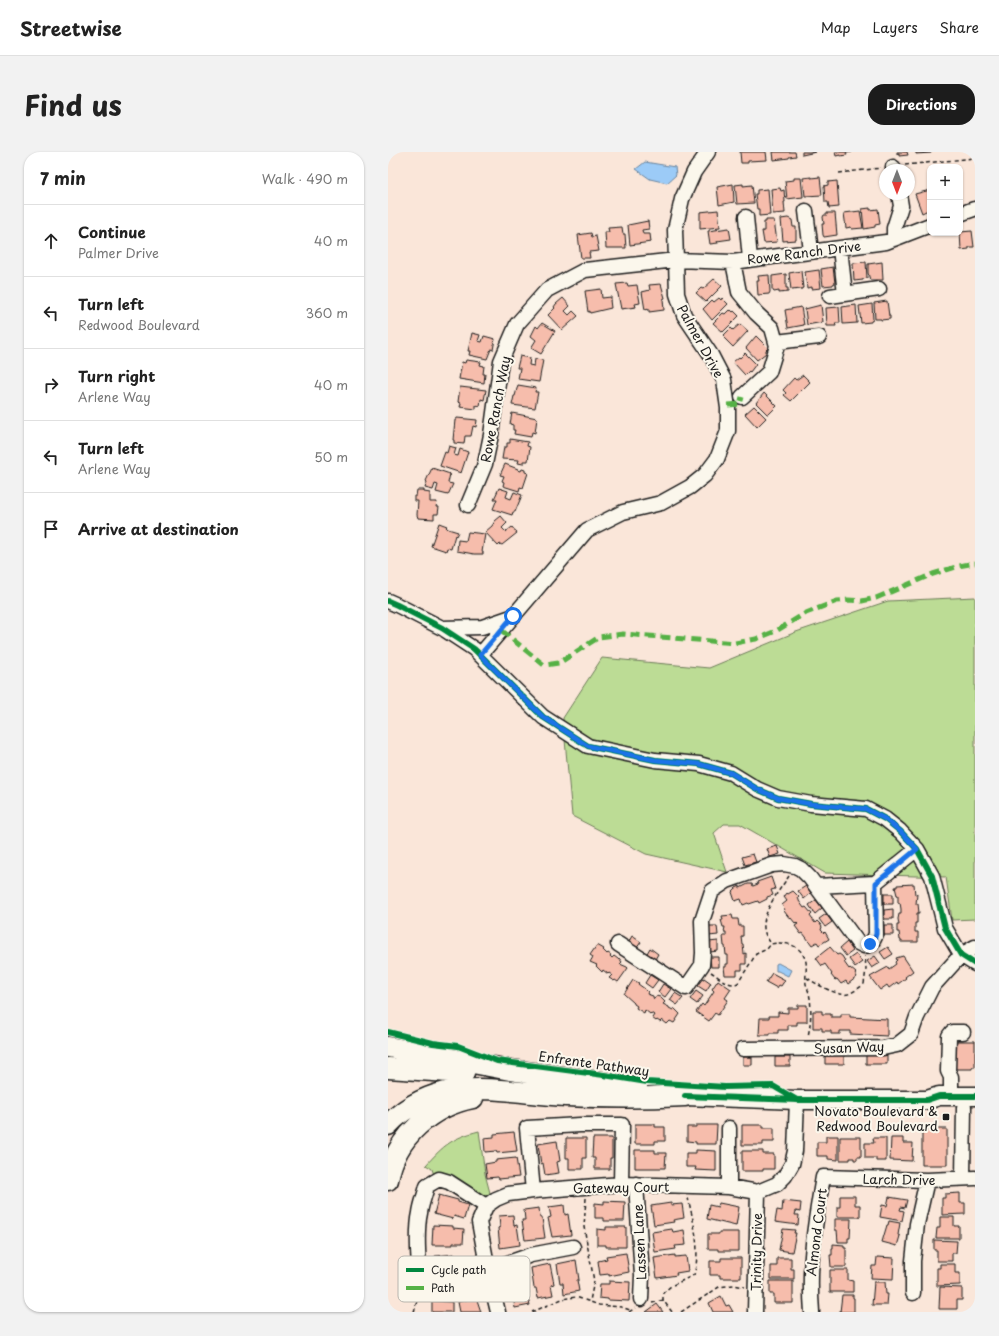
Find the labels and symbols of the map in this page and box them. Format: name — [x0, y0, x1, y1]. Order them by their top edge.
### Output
north arrow — [879, 164, 915, 200]
street label: Rowe Ranch Drive — [746, 236, 862, 268]
street label: Palmer Drive — [673, 301, 729, 381]
street label: Rowe Ranch Way — [475, 354, 515, 464]
route start — [504, 607, 522, 625]
route end — [861, 935, 879, 953]
street label: Susan Way — [813, 1036, 885, 1058]
street label: Enfrente Pathway — [538, 1046, 650, 1080]
place label: Novato Boulevard & Redwood Boulevard — [814, 1101, 938, 1135]
marker: Novato Boulevard & Redwood Boulevard — [941, 1112, 951, 1122]
street label: Larch Drive — [862, 1169, 936, 1189]
street label: Gateway Court — [573, 1177, 669, 1197]
street label: Almond Court — [801, 1187, 831, 1277]
street label: Lassen Lane — [628, 1204, 650, 1280]
street label: Trinity Drive — [746, 1213, 766, 1291]
legend — [398, 1256, 530, 1302]
text: Cycle path — [431, 1261, 486, 1278]
text: Path — [431, 1279, 455, 1296]

